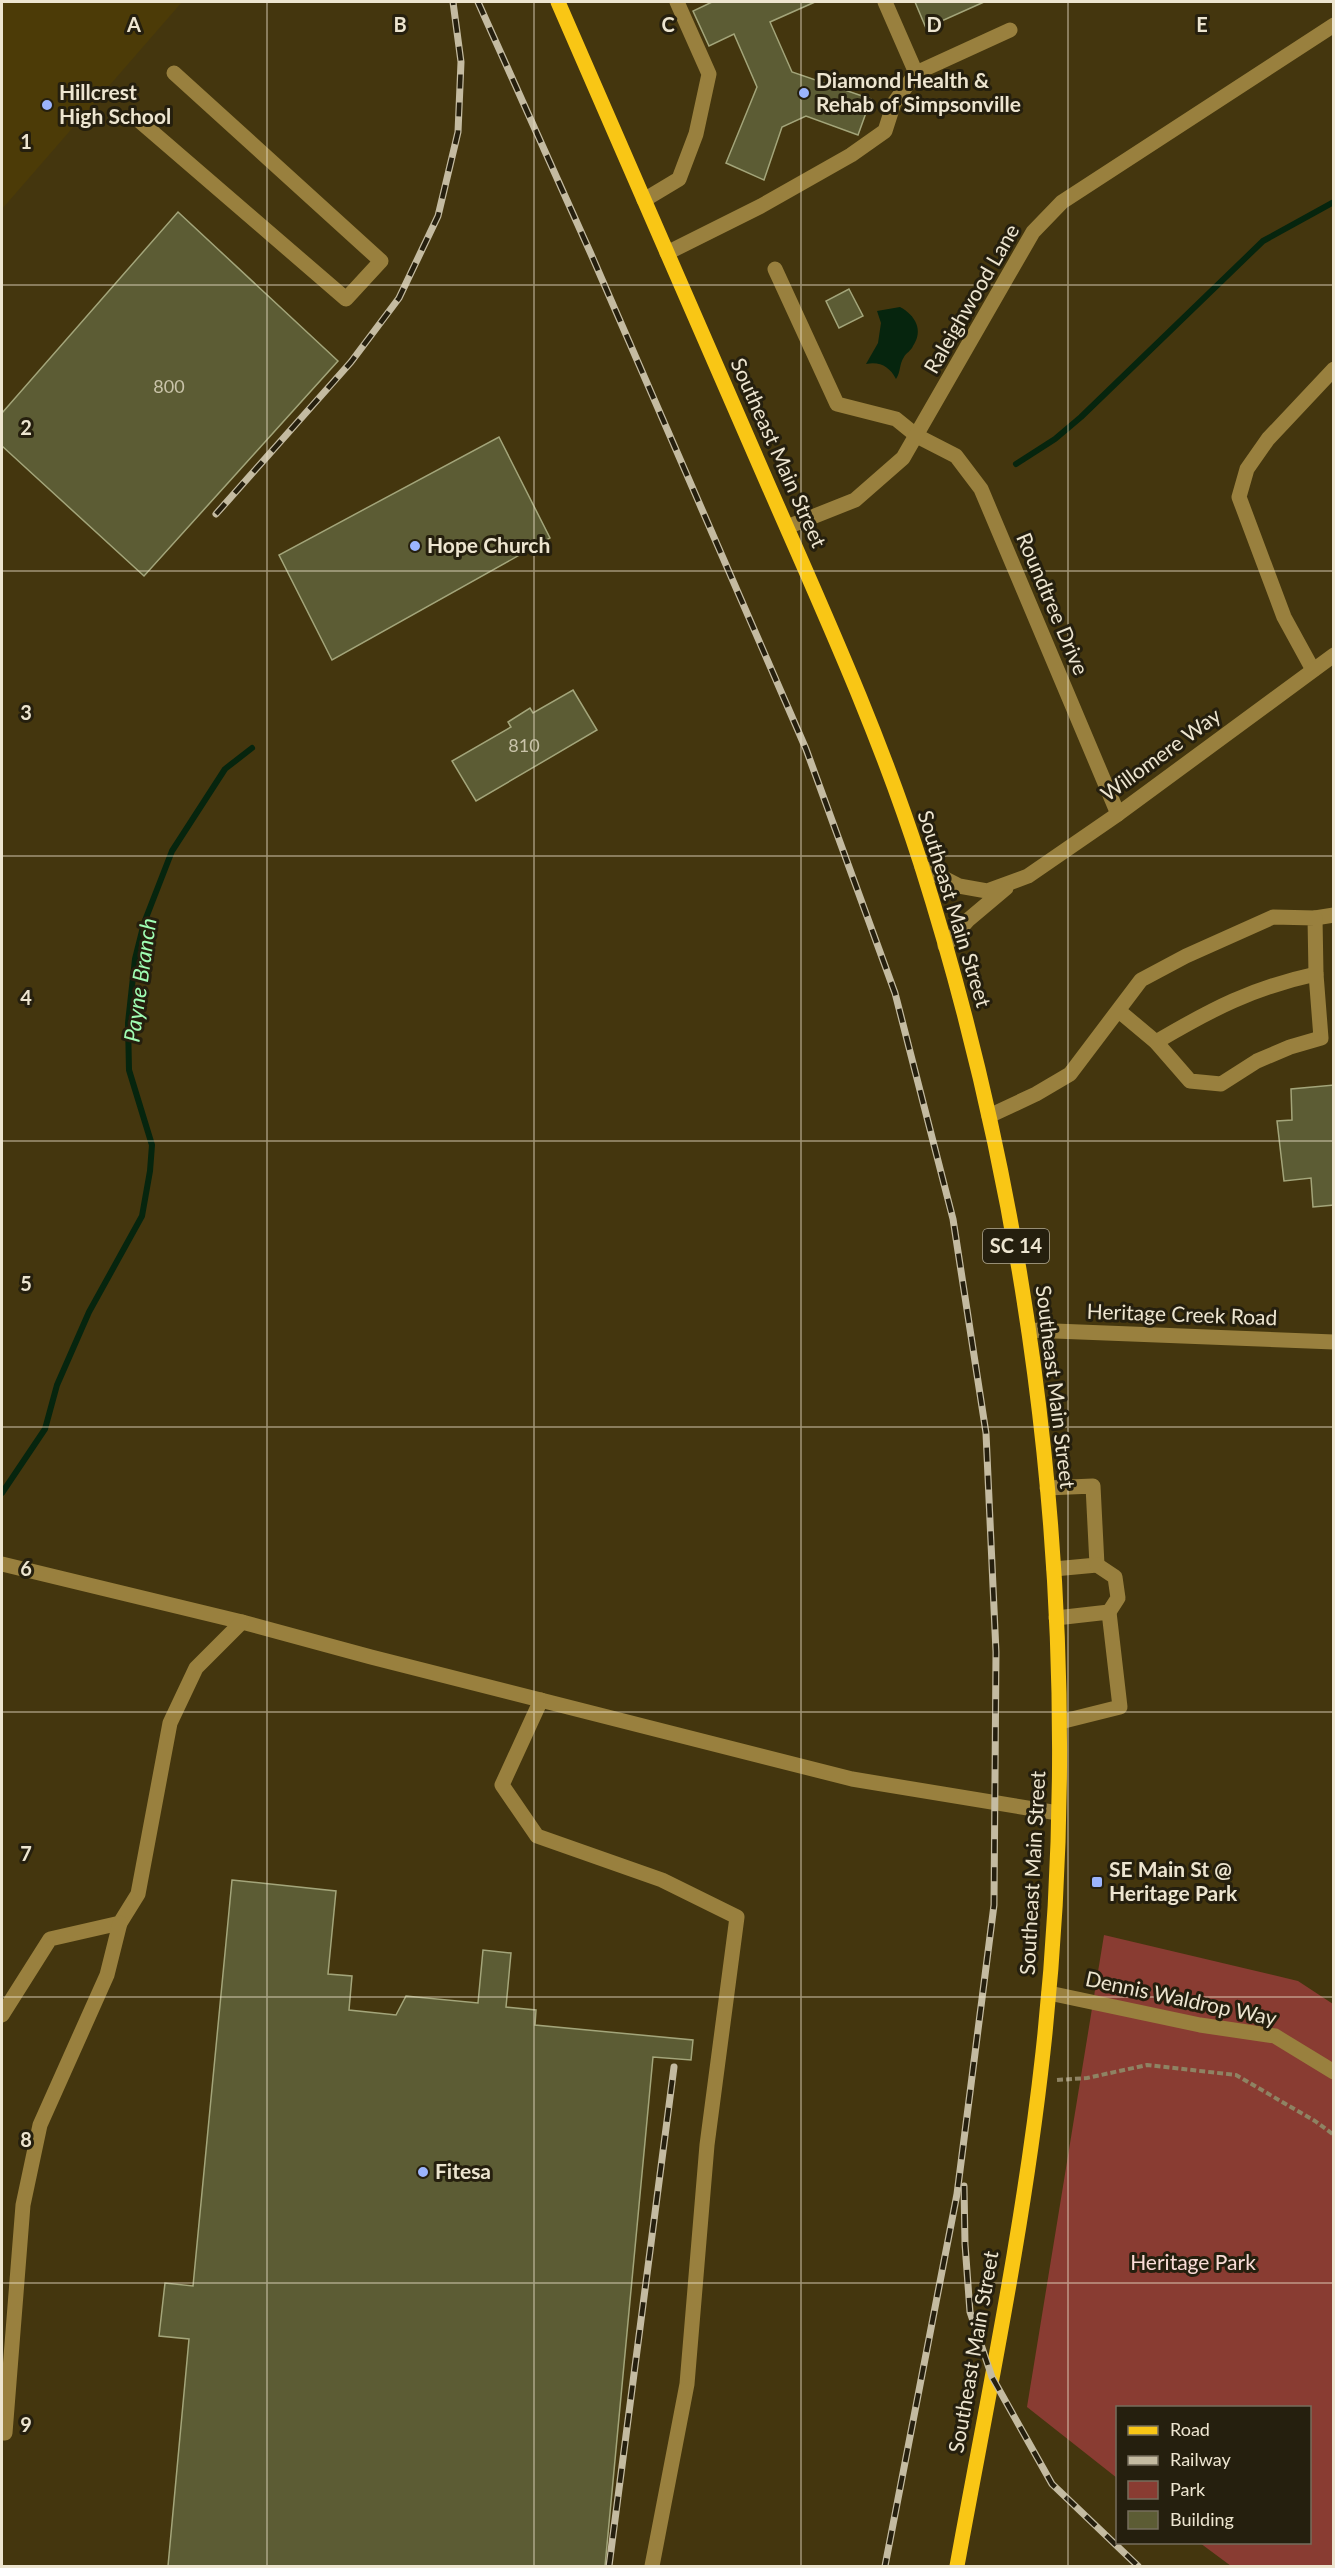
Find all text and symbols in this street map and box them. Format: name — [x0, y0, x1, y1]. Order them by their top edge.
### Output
text: A — [126, 12, 141, 36]
text: B — [393, 12, 407, 36]
text: C — [661, 12, 675, 36]
text: D — [926, 12, 942, 36]
text: E — [1196, 12, 1208, 36]
place label: Diamond Health & Rehab of Simpsonville — [816, 67, 1021, 116]
place label: Hillcrest High School — [59, 79, 171, 128]
marker: Diamond Health & Rehab of Simpsonville — [797, 86, 811, 100]
marker: Hillcrest High School — [40, 98, 54, 112]
text: 1 — [20, 129, 32, 153]
street label: Raleighwood Lane — [918, 219, 1024, 377]
street label: Southeast Main Street — [726, 354, 833, 551]
house number: 800 — [153, 375, 185, 397]
text: 2 — [20, 415, 32, 439]
street label: Roundtree Drive — [1012, 529, 1095, 678]
place label: Hope Church — [427, 532, 550, 557]
marker: Hope Church — [408, 539, 422, 553]
text: 3 — [20, 700, 32, 724]
street label: Willomere Way — [1095, 702, 1225, 806]
house number: 810 — [508, 734, 540, 756]
street label: Southeast Main Street — [914, 807, 997, 1011]
water label: Payne Branch — [117, 916, 162, 1044]
text: 4 — [20, 985, 32, 1009]
road number: SC 14 — [983, 1229, 1049, 1263]
text: 5 — [20, 1271, 32, 1295]
street label: Southeast Main Street — [1032, 1284, 1081, 1490]
street label: Heritage Creek Road — [1086, 1298, 1278, 1329]
text: 6 — [20, 1556, 32, 1580]
street label: Southeast Main Street — [1014, 1770, 1049, 1976]
text: 7 — [20, 1841, 32, 1865]
place label: SE Main St @ Heritage Park — [1109, 1856, 1238, 1905]
marker: SE Main St @ Heritage Park — [1090, 1875, 1104, 1889]
street label: Dennis Waldrop Way — [1083, 1965, 1279, 2030]
text: 8 — [20, 2127, 32, 2151]
place label: Fitesa — [435, 2158, 491, 2183]
marker: Fitesa — [416, 2165, 430, 2179]
street label: Southeast Main Street — [942, 2248, 1003, 2455]
park label: Heritage Park — [1130, 2249, 1256, 2274]
legend — [1116, 2406, 1311, 2544]
text: 9 — [20, 2412, 32, 2436]
text: Road — [1170, 2418, 1210, 2440]
text: Railway — [1170, 2448, 1231, 2470]
text: Park — [1170, 2478, 1206, 2500]
text: Building — [1170, 2508, 1234, 2530]

